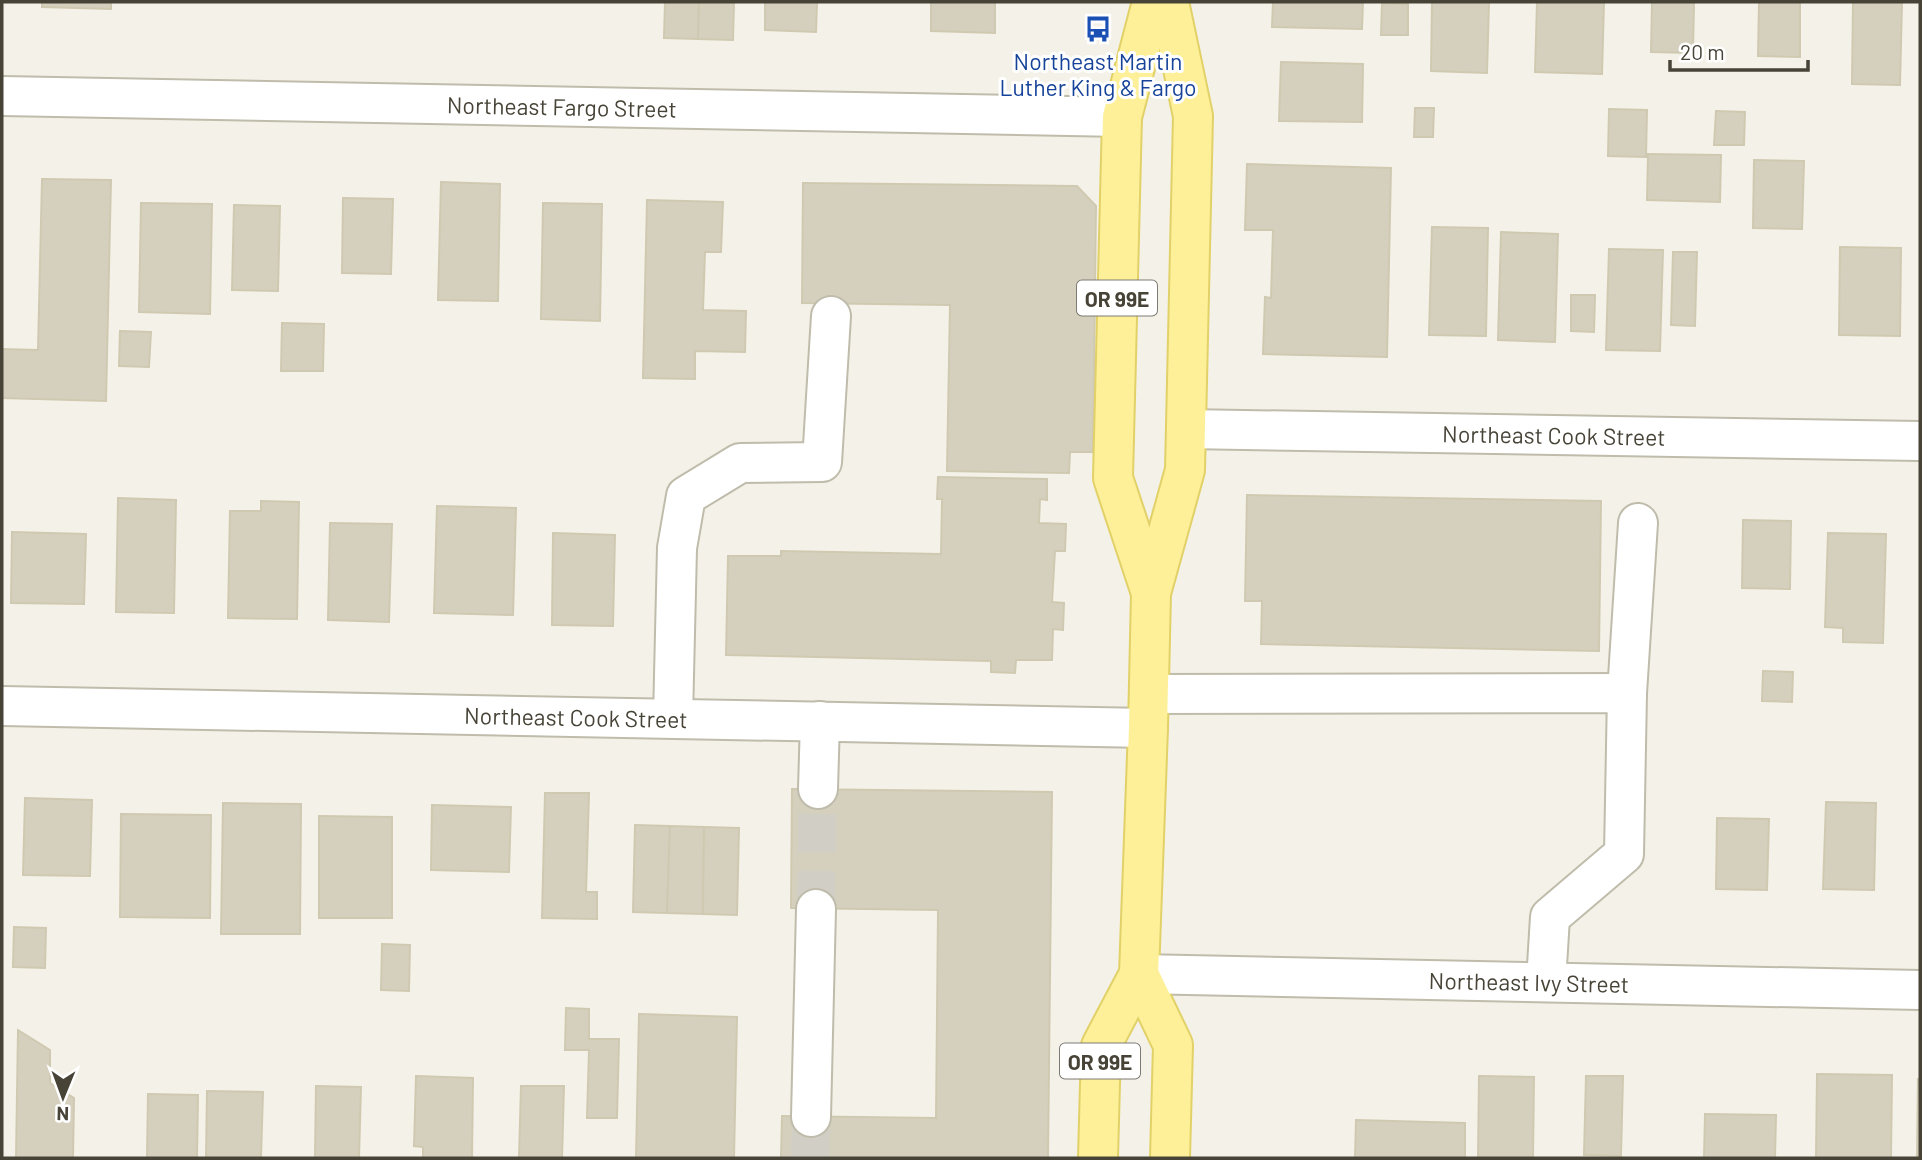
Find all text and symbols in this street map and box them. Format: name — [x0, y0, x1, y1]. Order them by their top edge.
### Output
bus stop icon: Northeast Martin Luther King & Fargo — [1083, 14, 1113, 44]
scale bar — [1670, 28, 1808, 72]
text: 20 m — [1680, 39, 1725, 64]
place label: Northeast Martin Luther King & Fargo — [999, 47, 1197, 101]
street label: Northeast Fargo Street — [447, 90, 677, 123]
road number: OR 99E — [1077, 280, 1157, 316]
street label: Northeast Cook Street — [1442, 419, 1666, 451]
street label: Northeast Cook Street — [464, 701, 688, 733]
street label: Northeast Ivy Street — [1428, 966, 1629, 998]
road number: OR 99E — [1060, 1044, 1140, 1078]
north arrow — [28, 1062, 98, 1132]
text: N — [56, 1103, 69, 1126]

